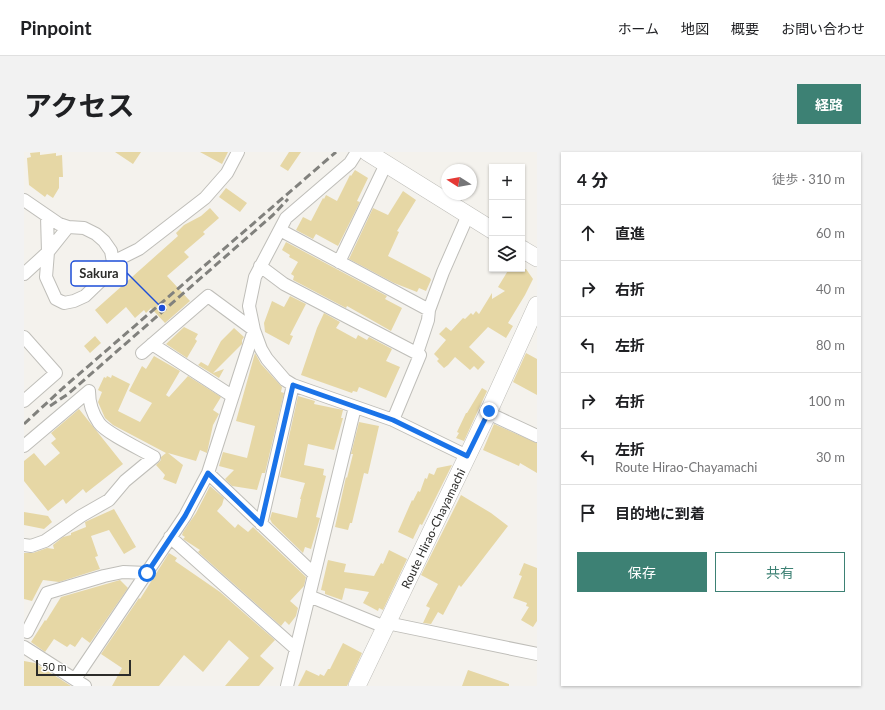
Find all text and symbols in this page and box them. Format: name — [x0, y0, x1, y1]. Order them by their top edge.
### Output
text: Pinpoint — [20, 16, 91, 39]
text: ホーム — [617, 20, 659, 37]
text: 地図 — [681, 20, 709, 37]
text: 概要 — [731, 20, 759, 37]
text: お問い合わせ — [781, 20, 865, 37]
button: 経路 — [797, 84, 861, 124]
text: アクセス — [24, 88, 135, 122]
north arrow — [441, 164, 477, 200]
map controls — [489, 164, 525, 272]
button: + — [489, 164, 525, 200]
text: 4 分 — [577, 169, 608, 190]
text: 徒歩 · 310 m — [772, 171, 845, 187]
button: − — [489, 200, 525, 236]
icon: ahead — [577, 222, 599, 244]
text: 直進 — [615, 224, 645, 242]
text: 60 m — [816, 225, 845, 241]
button: layers — [489, 236, 525, 272]
callout: Sakura — [71, 261, 127, 286]
text: Sakura — [79, 265, 119, 281]
icon: right — [577, 278, 599, 300]
text: 右折 — [615, 280, 645, 298]
text: 40 m — [816, 281, 845, 297]
icon: left — [577, 334, 599, 356]
text: 左折 — [615, 336, 645, 354]
text: 80 m — [816, 337, 845, 353]
icon: right — [577, 390, 599, 412]
text: 右折 — [615, 392, 645, 410]
text: 100 m — [808, 393, 845, 409]
route end — [480, 402, 498, 420]
text: 左折 — [615, 440, 645, 458]
icon: left — [577, 446, 599, 468]
text: 30 m — [816, 449, 845, 465]
text: Route Hirao-Chayamachi — [615, 459, 757, 475]
street label: Route Hirao-Chayamachi — [397, 466, 468, 591]
icon: arrive — [577, 502, 599, 524]
text: 目的地に到着 — [615, 504, 705, 522]
button: 保存 — [577, 552, 707, 592]
button: 共有 — [715, 552, 845, 592]
route start — [138, 564, 156, 582]
scale bar — [36, 658, 131, 677]
text: 50 m — [42, 660, 67, 673]

